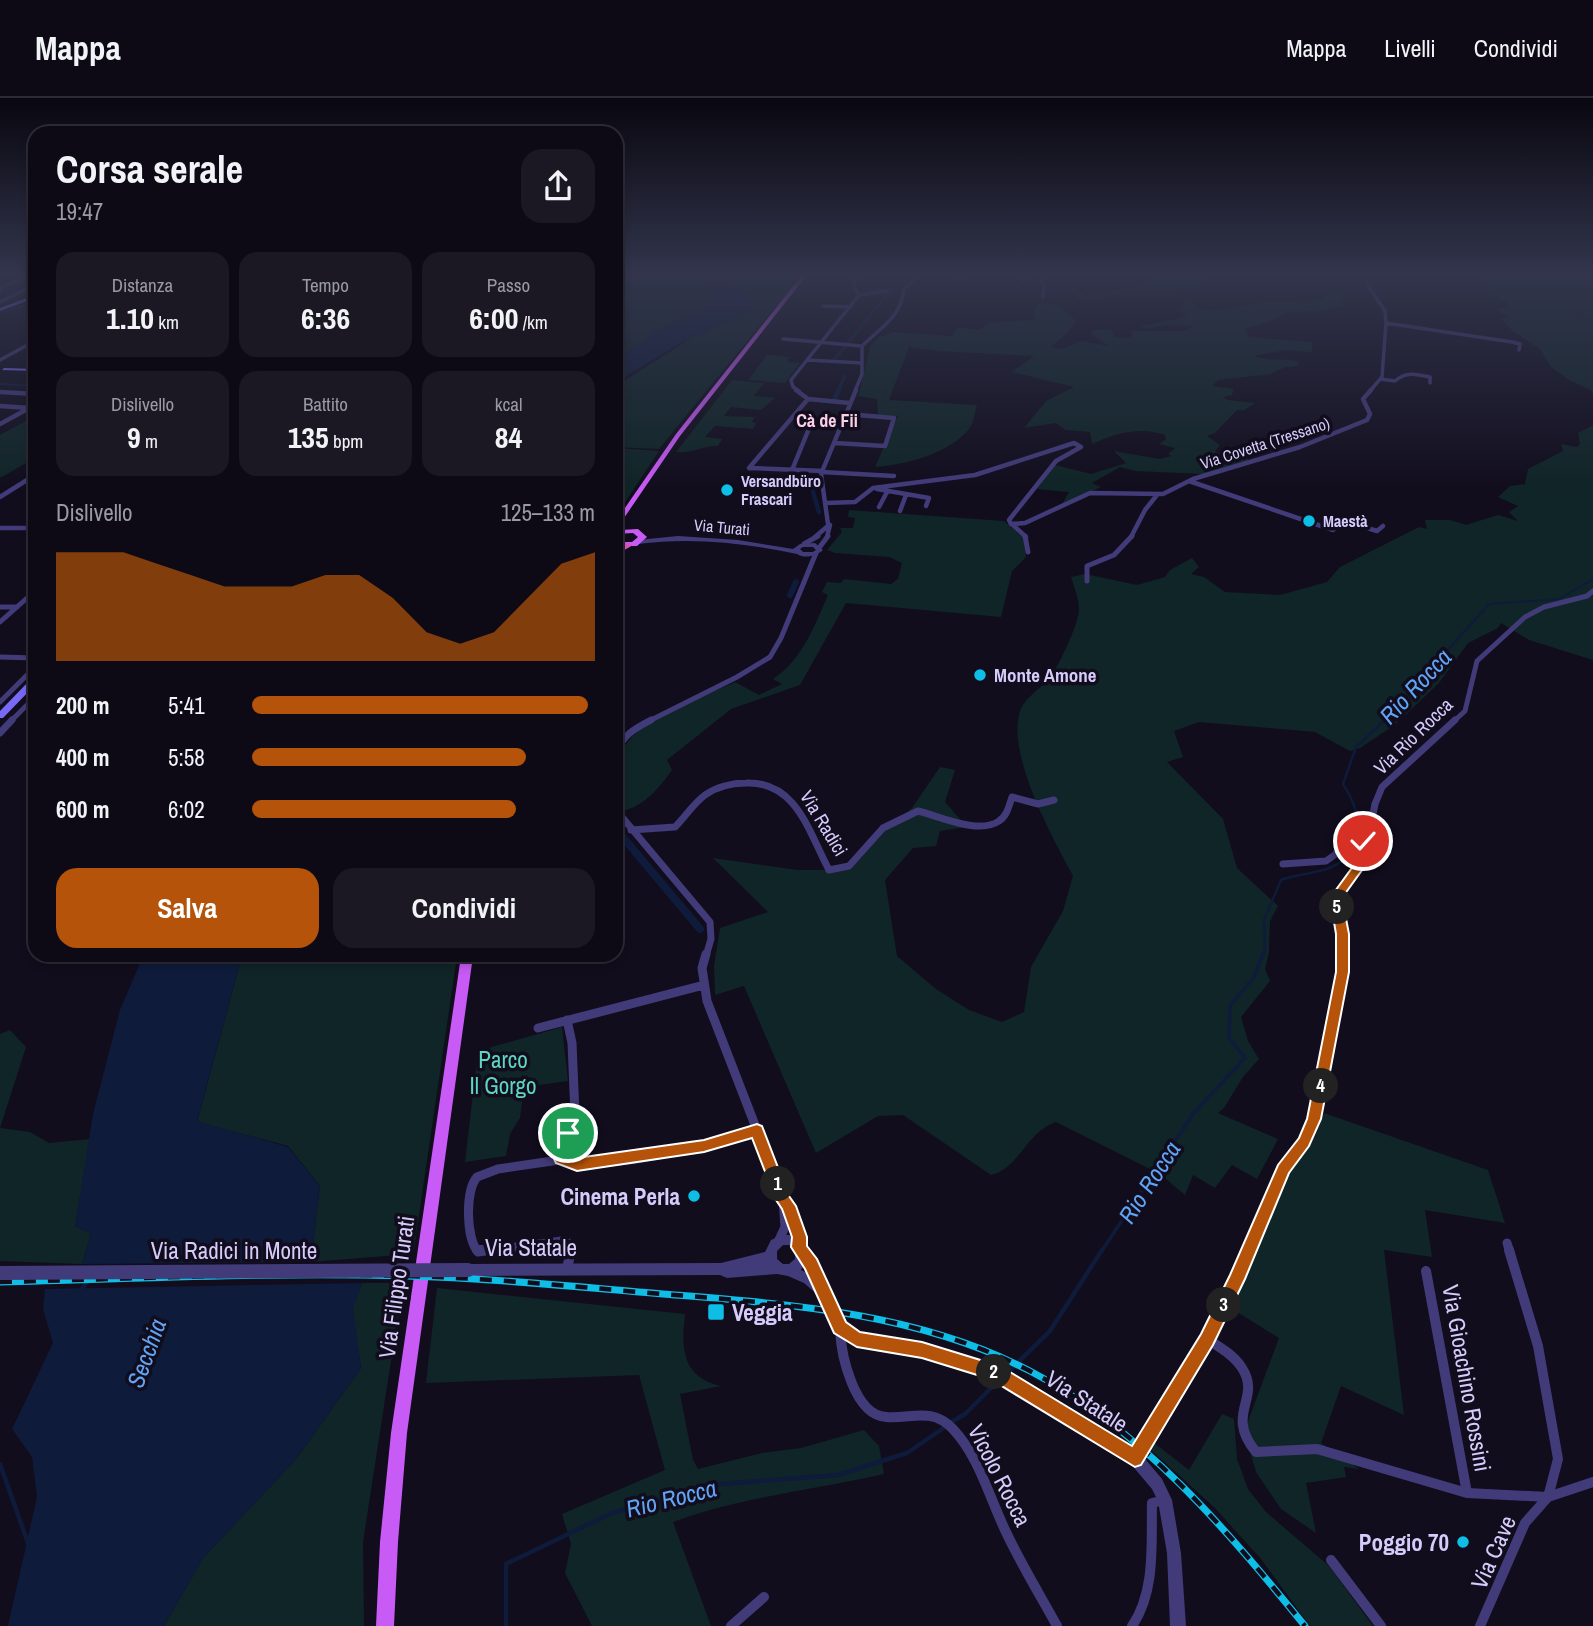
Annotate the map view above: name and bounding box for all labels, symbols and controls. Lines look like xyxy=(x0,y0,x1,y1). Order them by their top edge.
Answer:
text: Mappa xyxy=(35,26,121,70)
text: Mappa xyxy=(1286,32,1346,64)
text: Livelli xyxy=(1384,32,1436,64)
text: Condividi xyxy=(1474,32,1558,64)
text: Corsa serale xyxy=(56,144,243,195)
button: share xyxy=(521,149,595,223)
text: 19:47 xyxy=(56,196,103,227)
text: Distanza xyxy=(112,272,173,298)
text: Tempo xyxy=(302,272,349,298)
text: Passo xyxy=(487,272,530,298)
text: 1.10 xyxy=(106,298,154,338)
text: 6:36 xyxy=(301,298,350,338)
text: 6:00 xyxy=(469,298,518,338)
text: km xyxy=(154,309,179,335)
text: /km xyxy=(518,309,548,335)
text: Dislivello xyxy=(111,391,174,417)
text: Battito xyxy=(303,391,348,417)
text: kcal xyxy=(495,391,522,417)
district label: Cà de Fii xyxy=(796,408,858,433)
street label: Via Covetta (Tressano) xyxy=(1197,412,1333,474)
text: 9 xyxy=(127,417,141,457)
text: 135 xyxy=(288,417,329,457)
text: 84 xyxy=(495,417,522,457)
text: m xyxy=(141,428,158,454)
text: bpm xyxy=(329,428,363,454)
place label: Versandbüro Frascari xyxy=(741,470,821,510)
marker: Versandbüro Frascari xyxy=(719,482,735,498)
text: Dislivello xyxy=(56,497,133,528)
text: 125–133 m xyxy=(501,497,595,528)
place label: Maestà xyxy=(1323,510,1368,532)
marker: Maestà xyxy=(1301,513,1317,529)
street label: Via Turati xyxy=(693,514,751,540)
water label: Rio Rocca xyxy=(1372,641,1458,731)
place label: Monte Amone xyxy=(994,662,1097,688)
marker: Monte Amone xyxy=(972,667,988,683)
text: 200 m xyxy=(56,690,109,721)
text: 5:41 xyxy=(168,690,205,721)
street label: Via Rio Rocca xyxy=(1368,692,1458,780)
text: 400 m xyxy=(56,742,109,773)
text: 5:58 xyxy=(168,742,205,773)
street label: Via Radici xyxy=(794,785,854,861)
text: 600 m xyxy=(56,794,109,825)
text: 6:02 xyxy=(168,794,205,825)
pin xyxy=(1333,811,1393,871)
icon: check xyxy=(1344,822,1382,860)
button: Salva xyxy=(56,868,319,948)
button: Condividi xyxy=(333,868,595,948)
pin: 5 xyxy=(1320,890,1354,924)
text: 5 xyxy=(1332,893,1341,919)
park label: Parco Il Gorgo xyxy=(469,1044,537,1101)
pin: 4 xyxy=(1304,1068,1338,1104)
text: 4 xyxy=(1316,1072,1325,1098)
pin xyxy=(538,1103,598,1163)
icon: arrive xyxy=(549,1114,587,1152)
water label: Rio Rocca xyxy=(1111,1135,1187,1229)
pin: 1 xyxy=(760,1166,796,1202)
text: 1 xyxy=(773,1170,782,1196)
place label: Cinema Perla xyxy=(560,1181,681,1212)
marker: Cinema Perla xyxy=(686,1188,702,1204)
street label: Via Filippo Turati xyxy=(371,1214,421,1360)
street label: Via Statale xyxy=(485,1232,577,1263)
street label: Via Radici in Monte xyxy=(151,1235,317,1266)
street label: Via Gioachino Rossini xyxy=(1435,1282,1499,1474)
pin: 3 xyxy=(1206,1288,1242,1322)
text: 3 xyxy=(1219,1291,1228,1317)
place label: Veggia xyxy=(732,1297,793,1328)
marker: Veggia xyxy=(706,1302,726,1322)
water label: Secchia xyxy=(119,1314,173,1392)
pin: 2 xyxy=(976,1354,1012,1390)
text: 2 xyxy=(989,1358,998,1384)
street label: Via Statale xyxy=(1040,1363,1134,1439)
street label: Vicolo Rocca xyxy=(961,1419,1039,1532)
water label: Rio Rocca xyxy=(623,1471,719,1525)
street label: Via Cave xyxy=(1463,1510,1523,1594)
place label: Poggio 70 xyxy=(1359,1527,1449,1558)
marker: Poggio 70 xyxy=(1455,1534,1471,1550)

